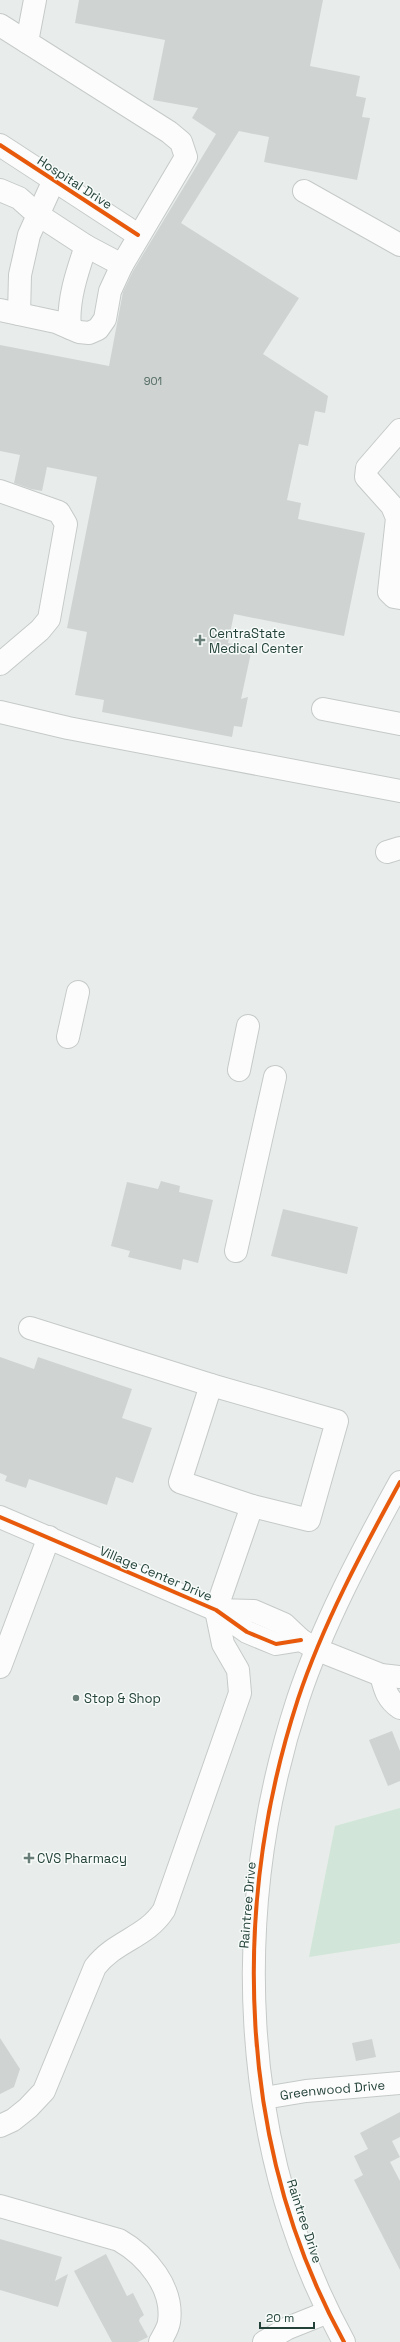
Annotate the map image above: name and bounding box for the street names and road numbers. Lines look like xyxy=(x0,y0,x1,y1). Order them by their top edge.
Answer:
street label: Hospital Drive xyxy=(34,152,115,213)
street label: Village Center Drive xyxy=(97,1542,215,1605)
street label: Raintree Drive xyxy=(235,1861,260,1949)
street label: Greenwood Drive xyxy=(279,2076,386,2104)
street label: Raintree Drive xyxy=(283,2177,326,2265)

